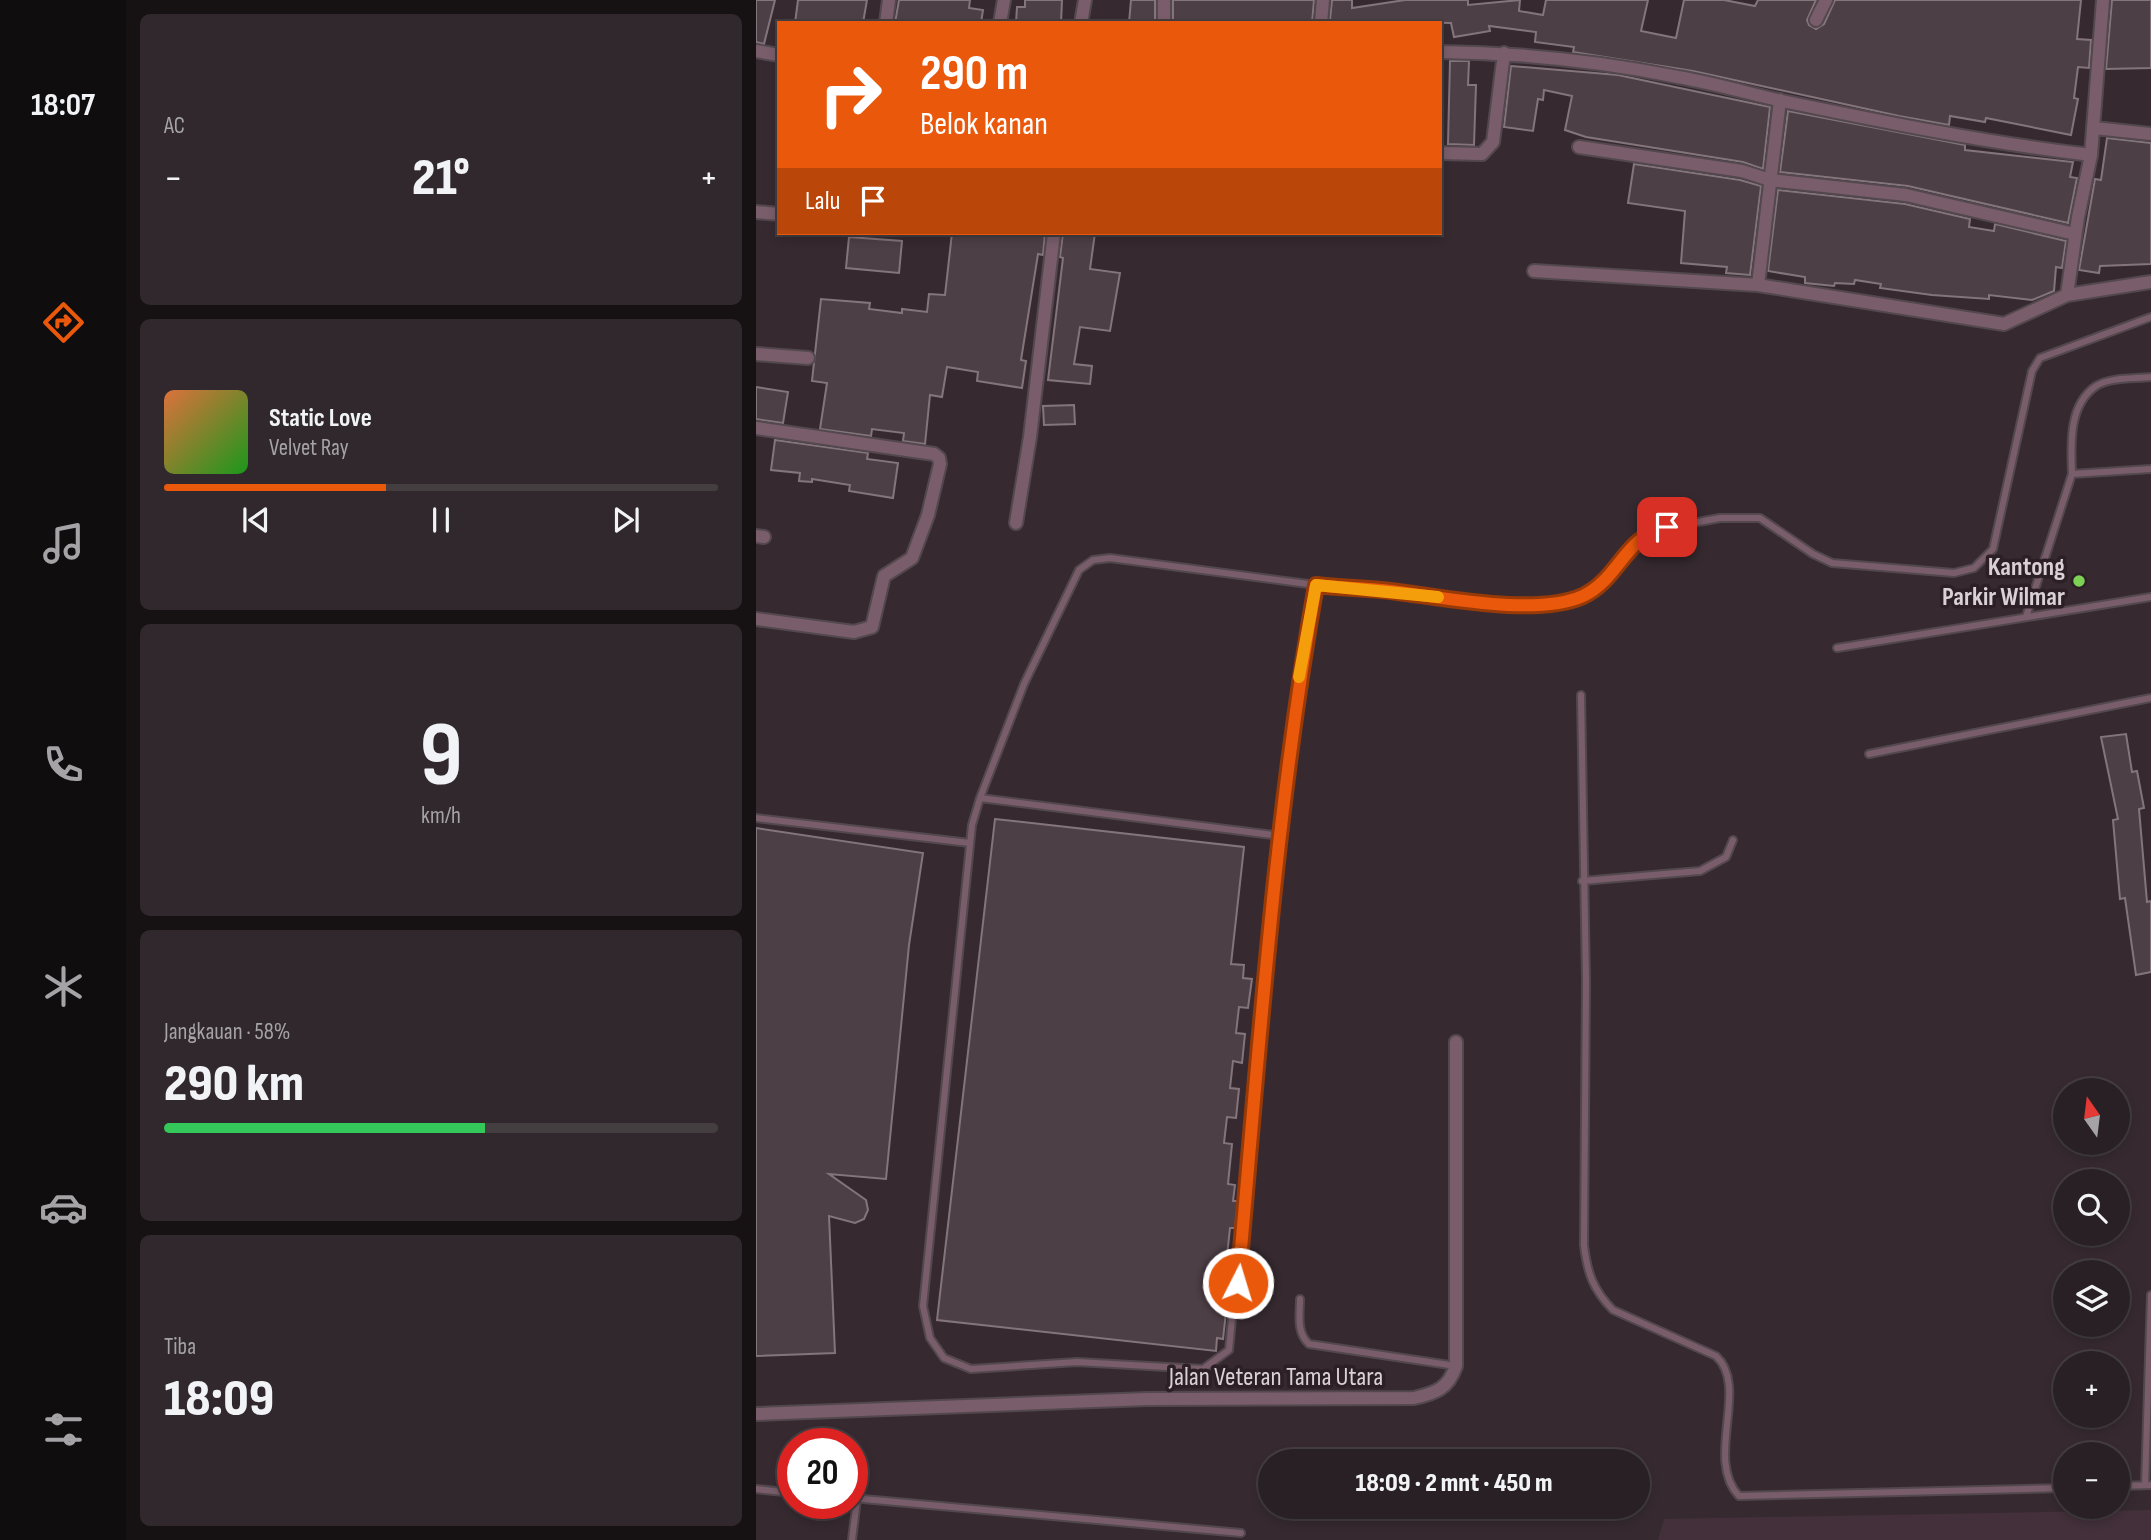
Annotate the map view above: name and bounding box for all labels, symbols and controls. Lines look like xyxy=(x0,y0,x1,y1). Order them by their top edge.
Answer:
text: 290 m xyxy=(920,45,1028,104)
icon: right xyxy=(805,49,896,140)
text: 18:07 xyxy=(31,86,95,125)
text: Belok kanan xyxy=(920,105,1048,144)
text: AC xyxy=(164,112,185,140)
text: 21° xyxy=(412,147,470,210)
text: − xyxy=(164,156,183,201)
text: + xyxy=(699,156,718,201)
icon: arrive xyxy=(854,182,892,220)
text: Lalu xyxy=(805,186,840,217)
icon: directions xyxy=(39,298,88,347)
text: Static Love xyxy=(269,403,372,434)
text: Velvet Ray xyxy=(269,434,349,462)
pin xyxy=(1637,497,1697,557)
icon: previous xyxy=(237,501,275,539)
icon: pause xyxy=(422,501,460,539)
icon: next xyxy=(607,501,645,539)
icon: arrive xyxy=(1648,508,1686,546)
icon: music xyxy=(39,519,88,568)
place label: Kantong Parkir Wilmar xyxy=(1942,552,2065,613)
marker: Kantong Parkir Wilmar xyxy=(2071,573,2087,589)
text: 9 xyxy=(419,702,463,811)
icon: phone xyxy=(39,740,88,789)
text: km/h xyxy=(421,802,461,830)
icon: climate xyxy=(39,962,88,1011)
text: Jangkauan · 58% xyxy=(164,1018,290,1046)
text: 290 km xyxy=(164,1053,304,1116)
north arrow xyxy=(2053,1078,2130,1155)
map controls xyxy=(2053,1078,2130,1519)
button: search xyxy=(2053,1169,2130,1246)
icon: car xyxy=(39,1183,88,1232)
position arrow xyxy=(1201,1246,1275,1320)
button: layers xyxy=(2053,1260,2130,1337)
text: Tiba xyxy=(164,1333,196,1361)
button: + xyxy=(2053,1351,2130,1428)
street label: Jalan Veteran Tama Utara xyxy=(1168,1362,1383,1393)
text: 18:09 xyxy=(164,1368,274,1431)
icon: filters xyxy=(39,1405,88,1454)
speed limit sign: 20 xyxy=(777,1428,868,1519)
button: − xyxy=(2053,1442,2130,1519)
text: 18:09 · 2 mnt · 450 m xyxy=(1355,1468,1553,1499)

